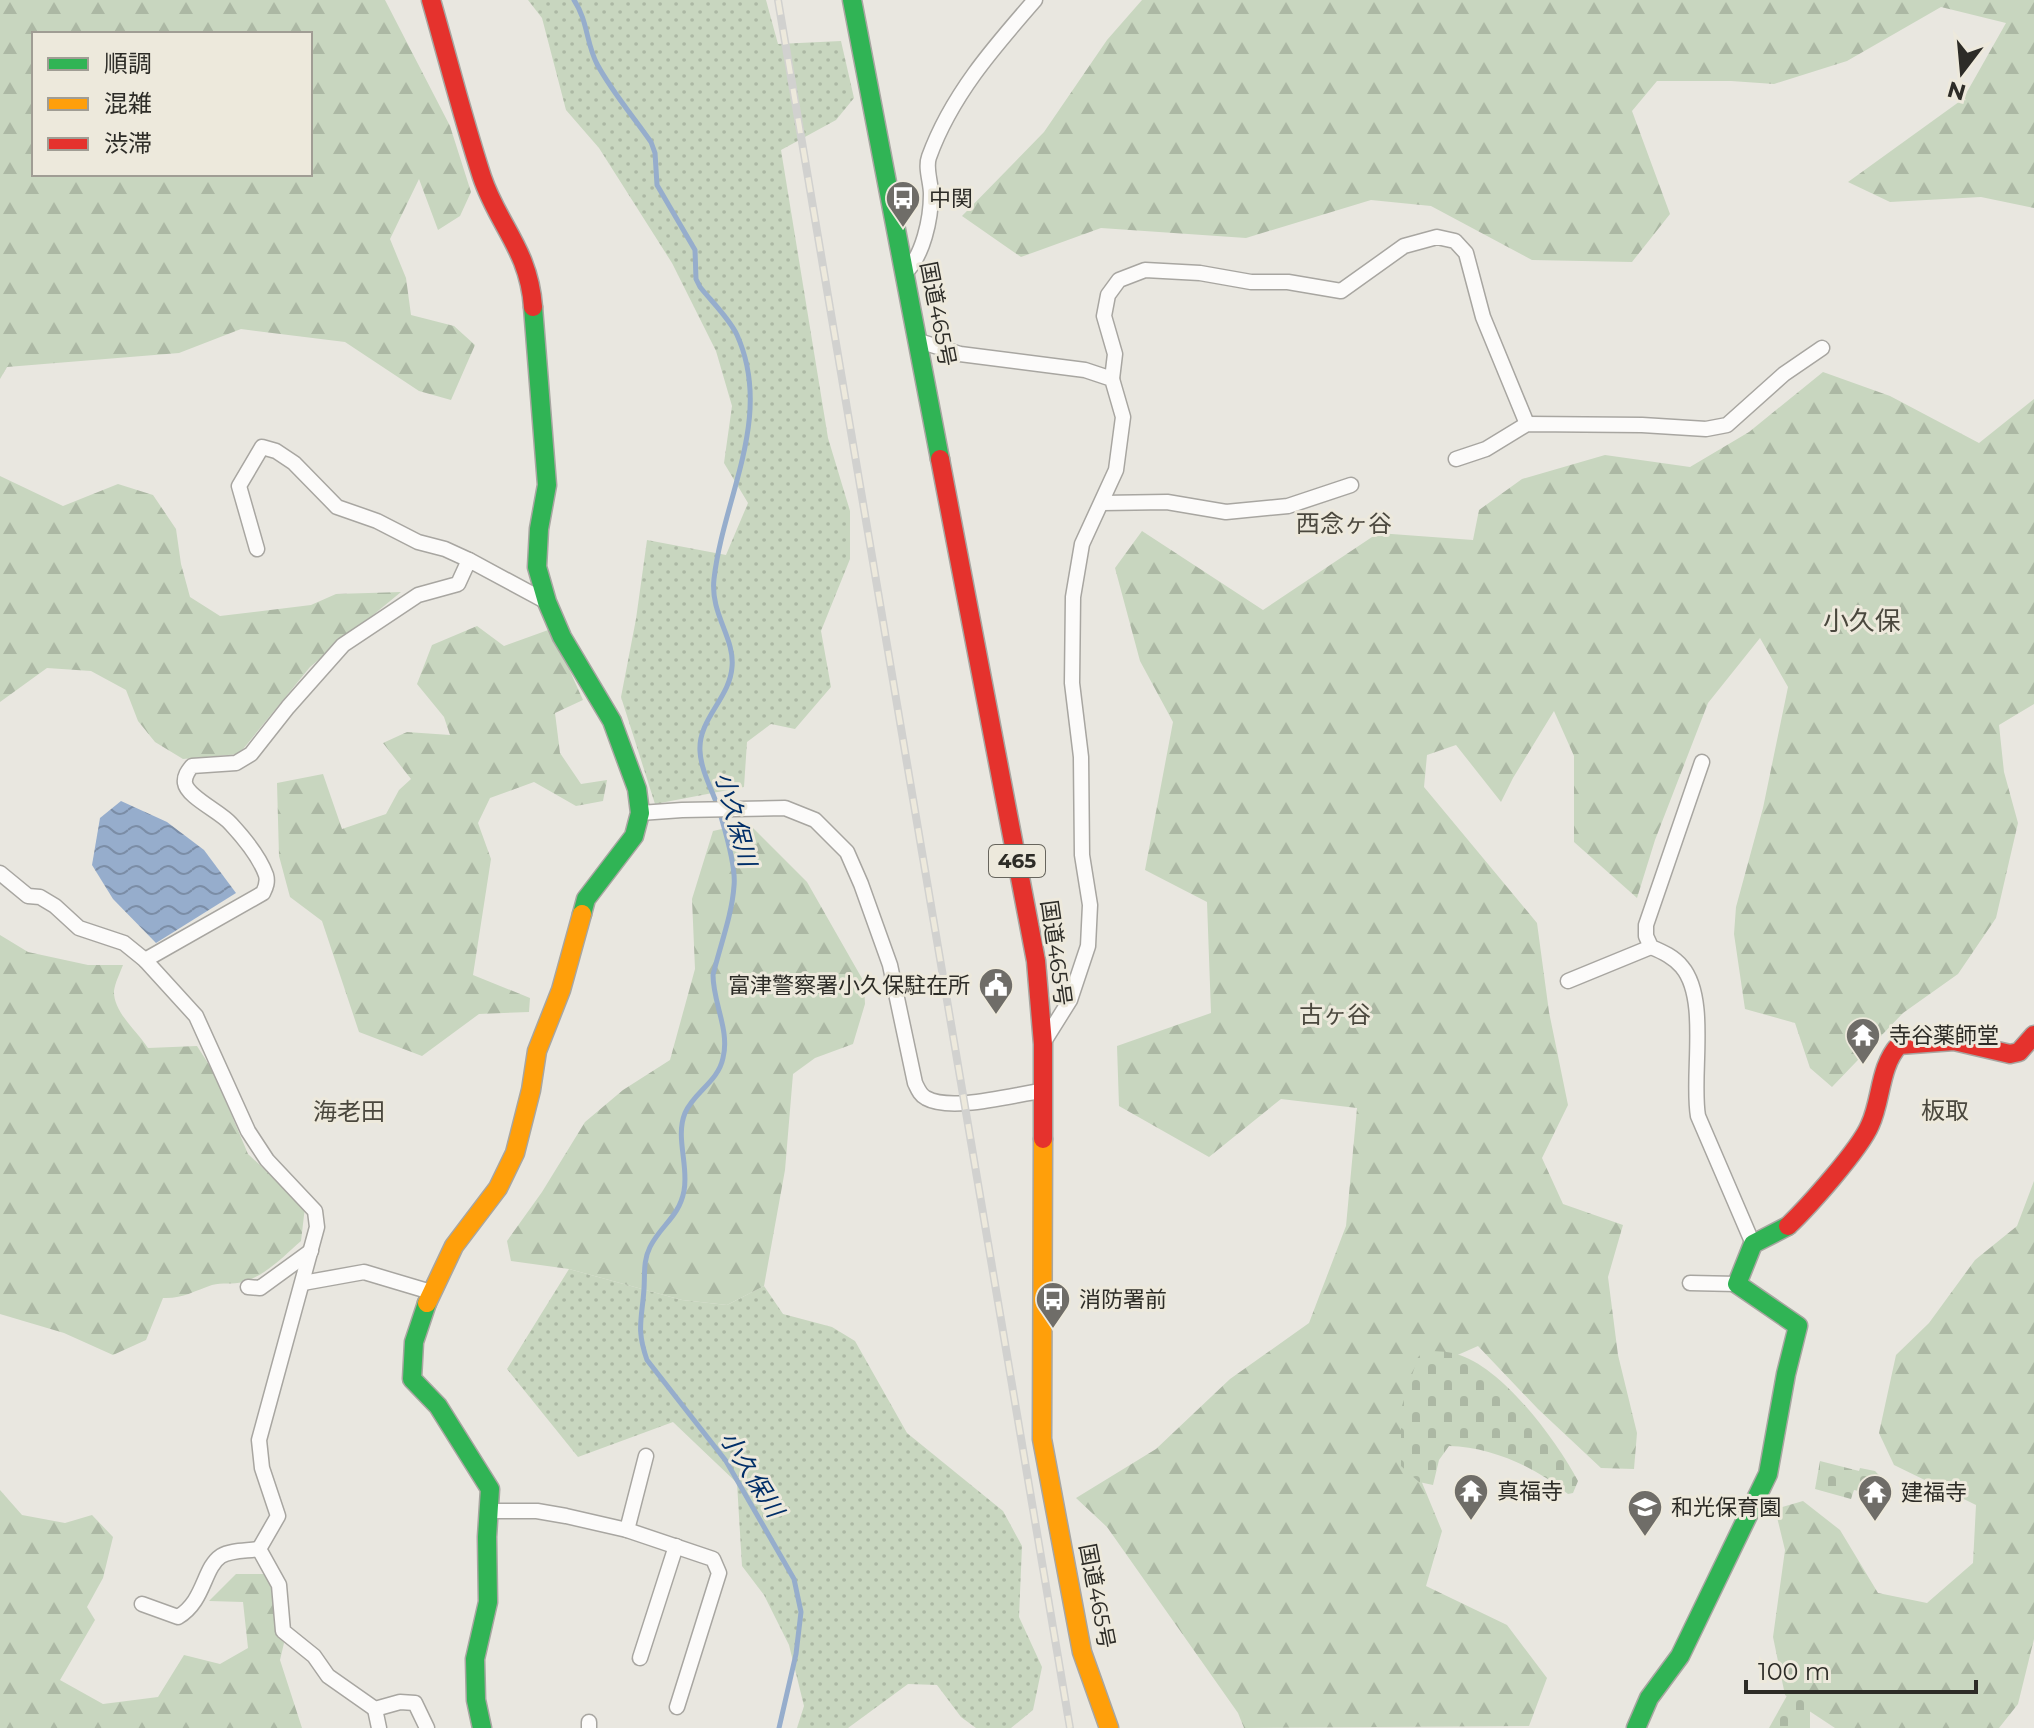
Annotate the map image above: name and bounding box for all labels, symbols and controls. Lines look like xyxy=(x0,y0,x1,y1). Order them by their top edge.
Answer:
legend xyxy=(32,32,312,176)
north arrow xyxy=(1922,32,2002,112)
text: 順調 xyxy=(104,49,152,78)
text: N xyxy=(1944,75,1969,106)
text: 混雑 xyxy=(104,89,152,118)
text: 渋滞 xyxy=(104,129,152,158)
bus stop icon: 中関 xyxy=(884,179,922,229)
place label: 中関 xyxy=(929,185,973,212)
street label: 国道465号 xyxy=(915,259,961,369)
district label: 西念ヶ谷 xyxy=(1296,509,1392,538)
district label: 小久保 xyxy=(1823,605,1901,637)
water label: 小久保川 xyxy=(710,769,763,872)
road number: 465 xyxy=(989,845,1045,877)
street label: 国道465号 xyxy=(1035,898,1077,1008)
public building icon: 富津警察署小久保駐在所 xyxy=(977,966,1015,1016)
place label: 富津警察署小久保駐在所 xyxy=(728,972,970,999)
district label: 古ヶ谷 xyxy=(1299,1000,1371,1029)
temple icon: 寺谷薬師堂 xyxy=(1844,1016,1882,1066)
place label: 寺谷薬師堂 xyxy=(1889,1022,1999,1049)
district label: 板取 xyxy=(1921,1096,1969,1125)
district label: 海老田 xyxy=(313,1097,385,1126)
bus stop icon: 消防署前 xyxy=(1034,1280,1072,1330)
place label: 消防署前 xyxy=(1079,1286,1167,1313)
water label: 小久保川 xyxy=(714,1426,791,1525)
temple icon: 真福寺 xyxy=(1452,1472,1490,1522)
temple icon: 建福寺 xyxy=(1856,1473,1894,1523)
place label: 真福寺 xyxy=(1497,1478,1563,1505)
place label: 建福寺 xyxy=(1901,1479,1967,1506)
school or university icon: 和光保育園 xyxy=(1626,1488,1664,1538)
place label: 和光保育園 xyxy=(1671,1494,1781,1521)
street label: 国道465号 xyxy=(1074,1541,1120,1651)
scale bar xyxy=(1746,1644,1976,1694)
text: 100 m xyxy=(1758,1657,1830,1686)

